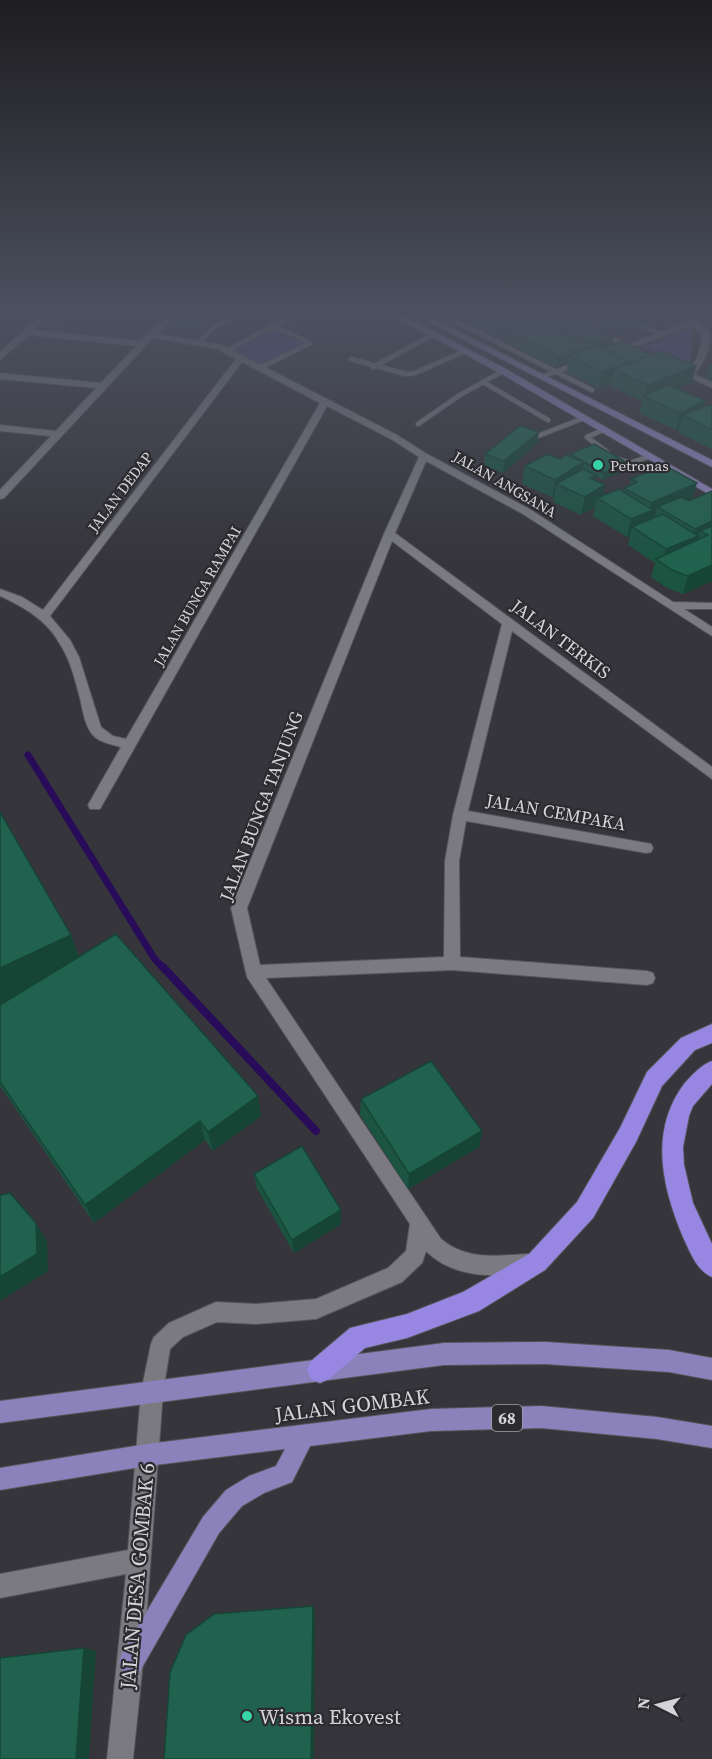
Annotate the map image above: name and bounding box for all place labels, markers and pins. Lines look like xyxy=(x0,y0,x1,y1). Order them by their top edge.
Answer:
place label: Petronas xyxy=(610,455,669,476)
marker: Petronas xyxy=(591,458,605,472)
place label: Wisma Ekovest xyxy=(259,1702,401,1731)
marker: Wisma Ekovest xyxy=(240,1709,254,1723)

